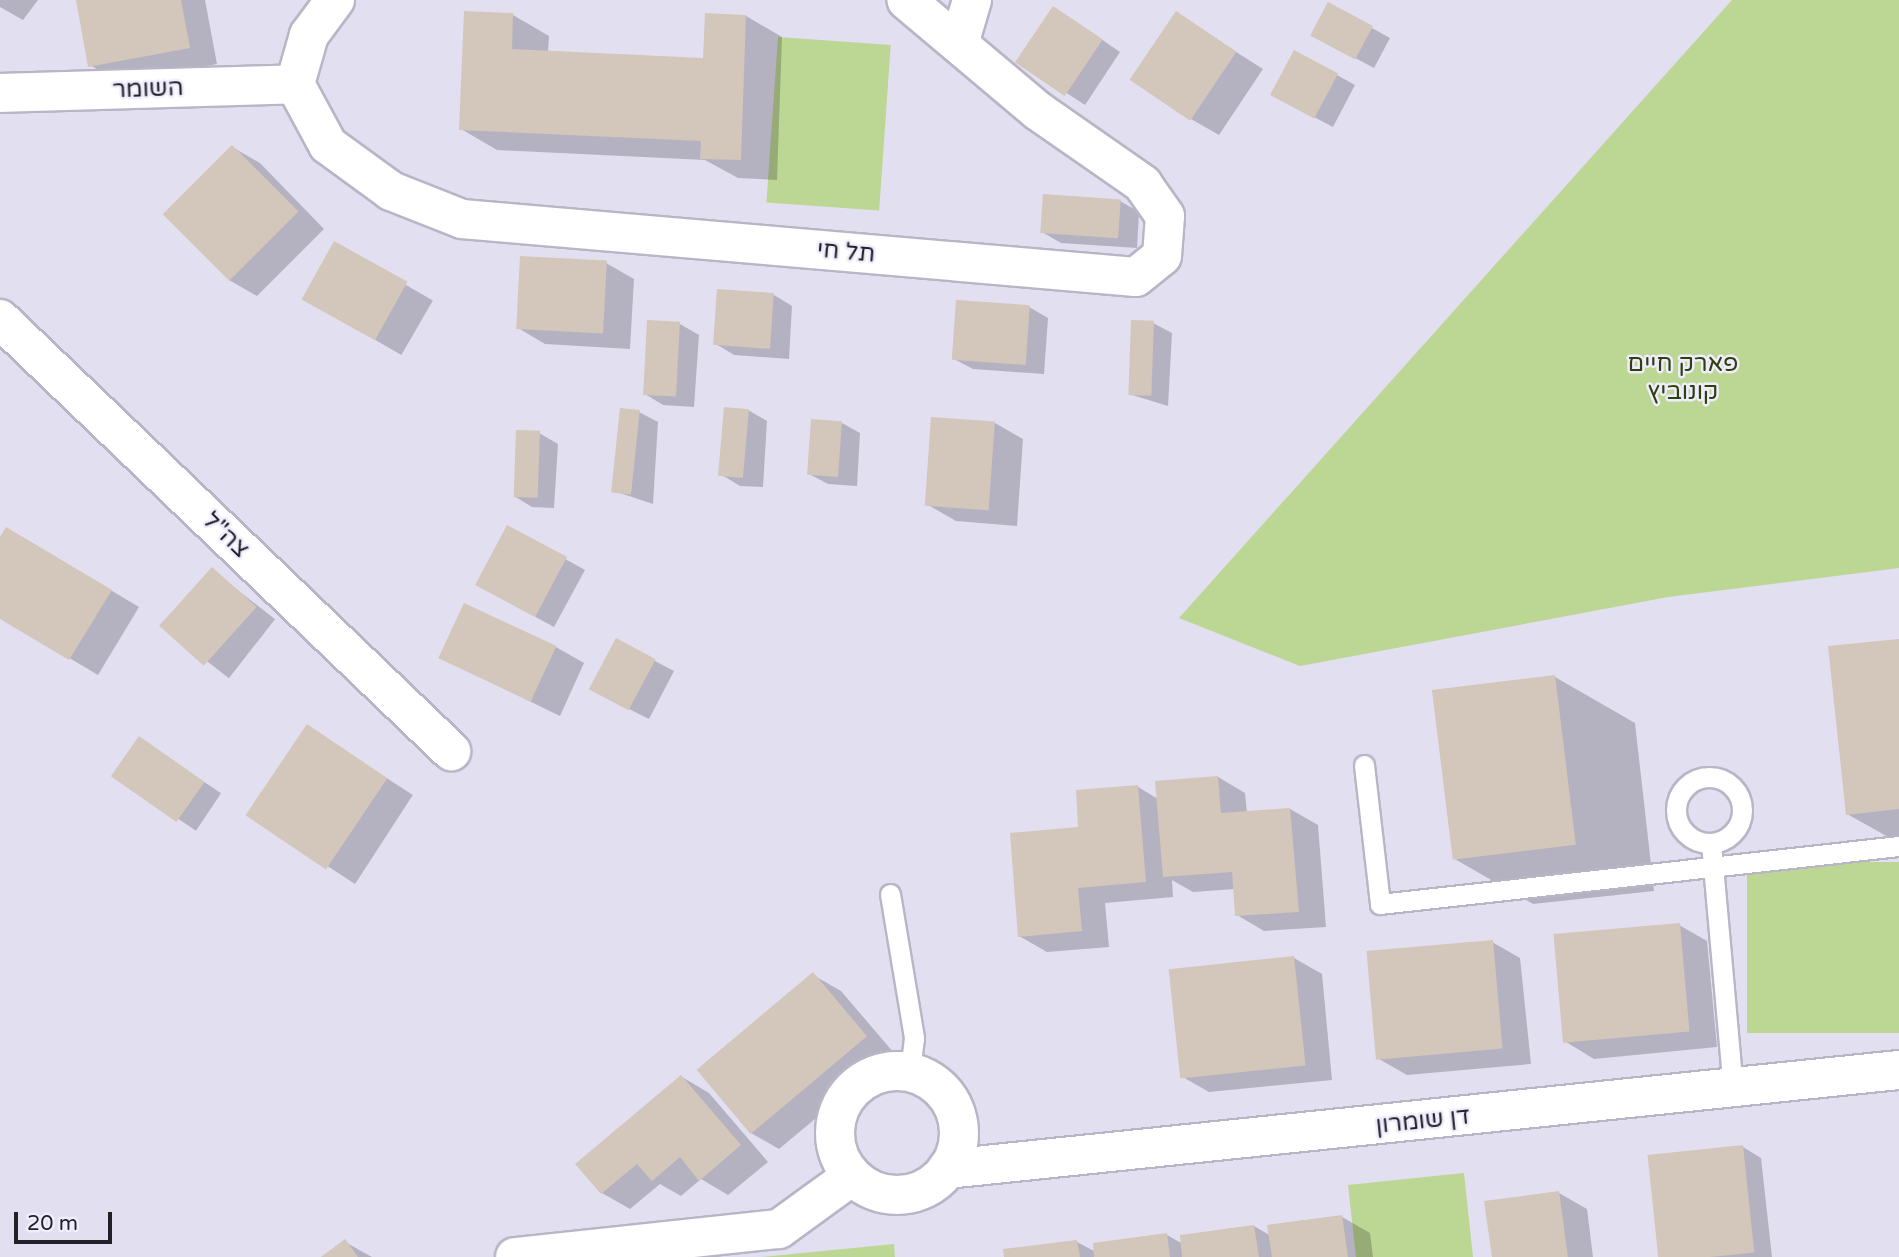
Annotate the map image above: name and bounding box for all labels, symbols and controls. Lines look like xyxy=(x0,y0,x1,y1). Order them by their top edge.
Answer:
street label: השומר xyxy=(112,73,184,105)
street label: תל חי xyxy=(816,235,876,269)
park label: פארק חיים קונוביץ xyxy=(1628,350,1738,406)
street label: צה"ל xyxy=(197,506,255,564)
street label: דן שומרון xyxy=(1374,1102,1472,1140)
scale bar xyxy=(18,1198,116,1242)
text: 20 m xyxy=(27,1211,78,1236)

